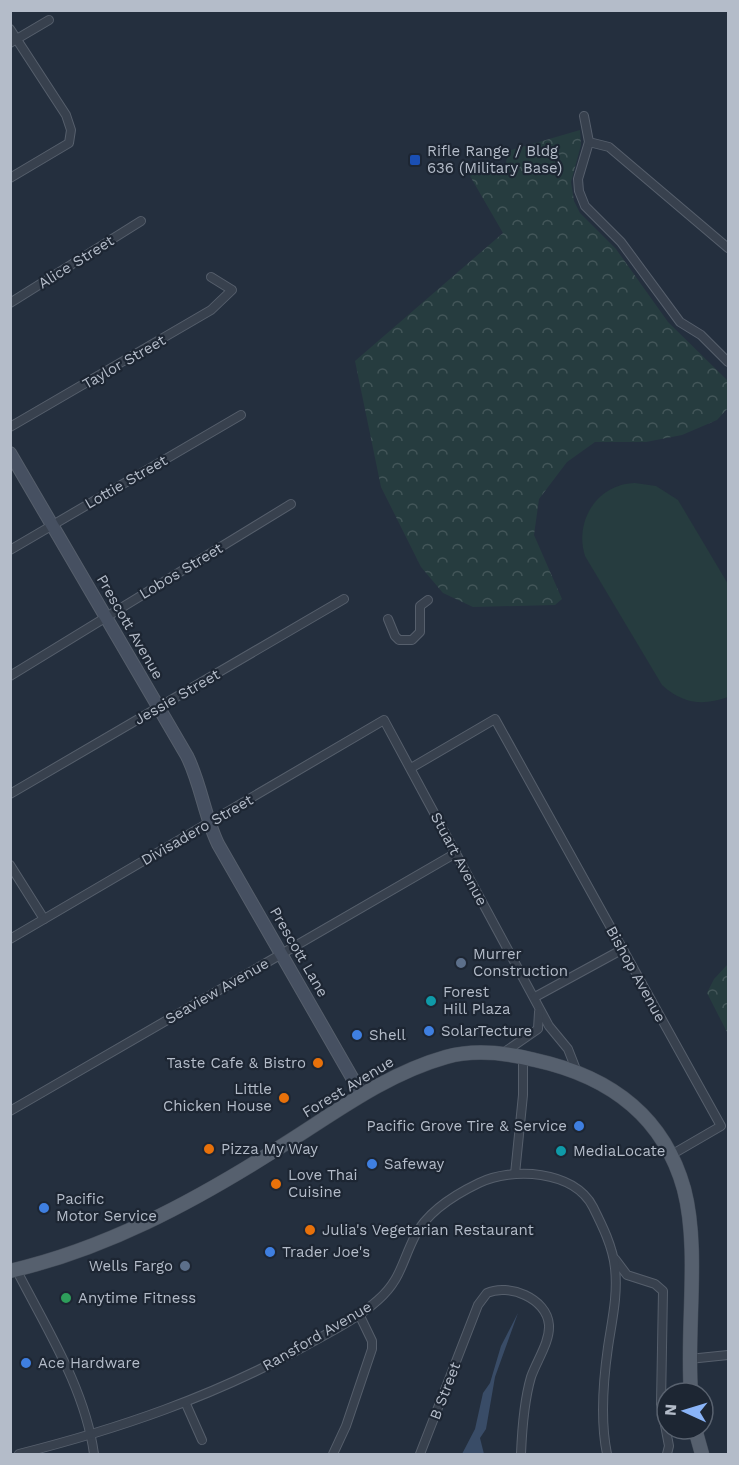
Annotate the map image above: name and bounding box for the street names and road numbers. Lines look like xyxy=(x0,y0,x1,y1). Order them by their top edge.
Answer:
street label: Alice Street xyxy=(35,231,118,292)
street label: Taylor Street xyxy=(79,331,169,393)
street label: Lottie Street xyxy=(82,451,171,513)
street label: Lobos Street xyxy=(136,539,227,603)
street label: Prescott Avenue xyxy=(93,571,167,683)
street label: Jessie Street xyxy=(131,665,224,729)
street label: Divisadero Street xyxy=(138,790,257,869)
street label: Stuart Avenue xyxy=(427,809,491,909)
street label: Prescott Lane xyxy=(266,904,332,1000)
street label: Bishop Avenue xyxy=(602,923,670,1025)
street label: Seaview Avenue xyxy=(162,954,272,1028)
street label: Forest Avenue xyxy=(299,1053,397,1121)
street label: Ransford Avenue xyxy=(259,1297,375,1375)
street label: B Street xyxy=(426,1359,464,1422)

